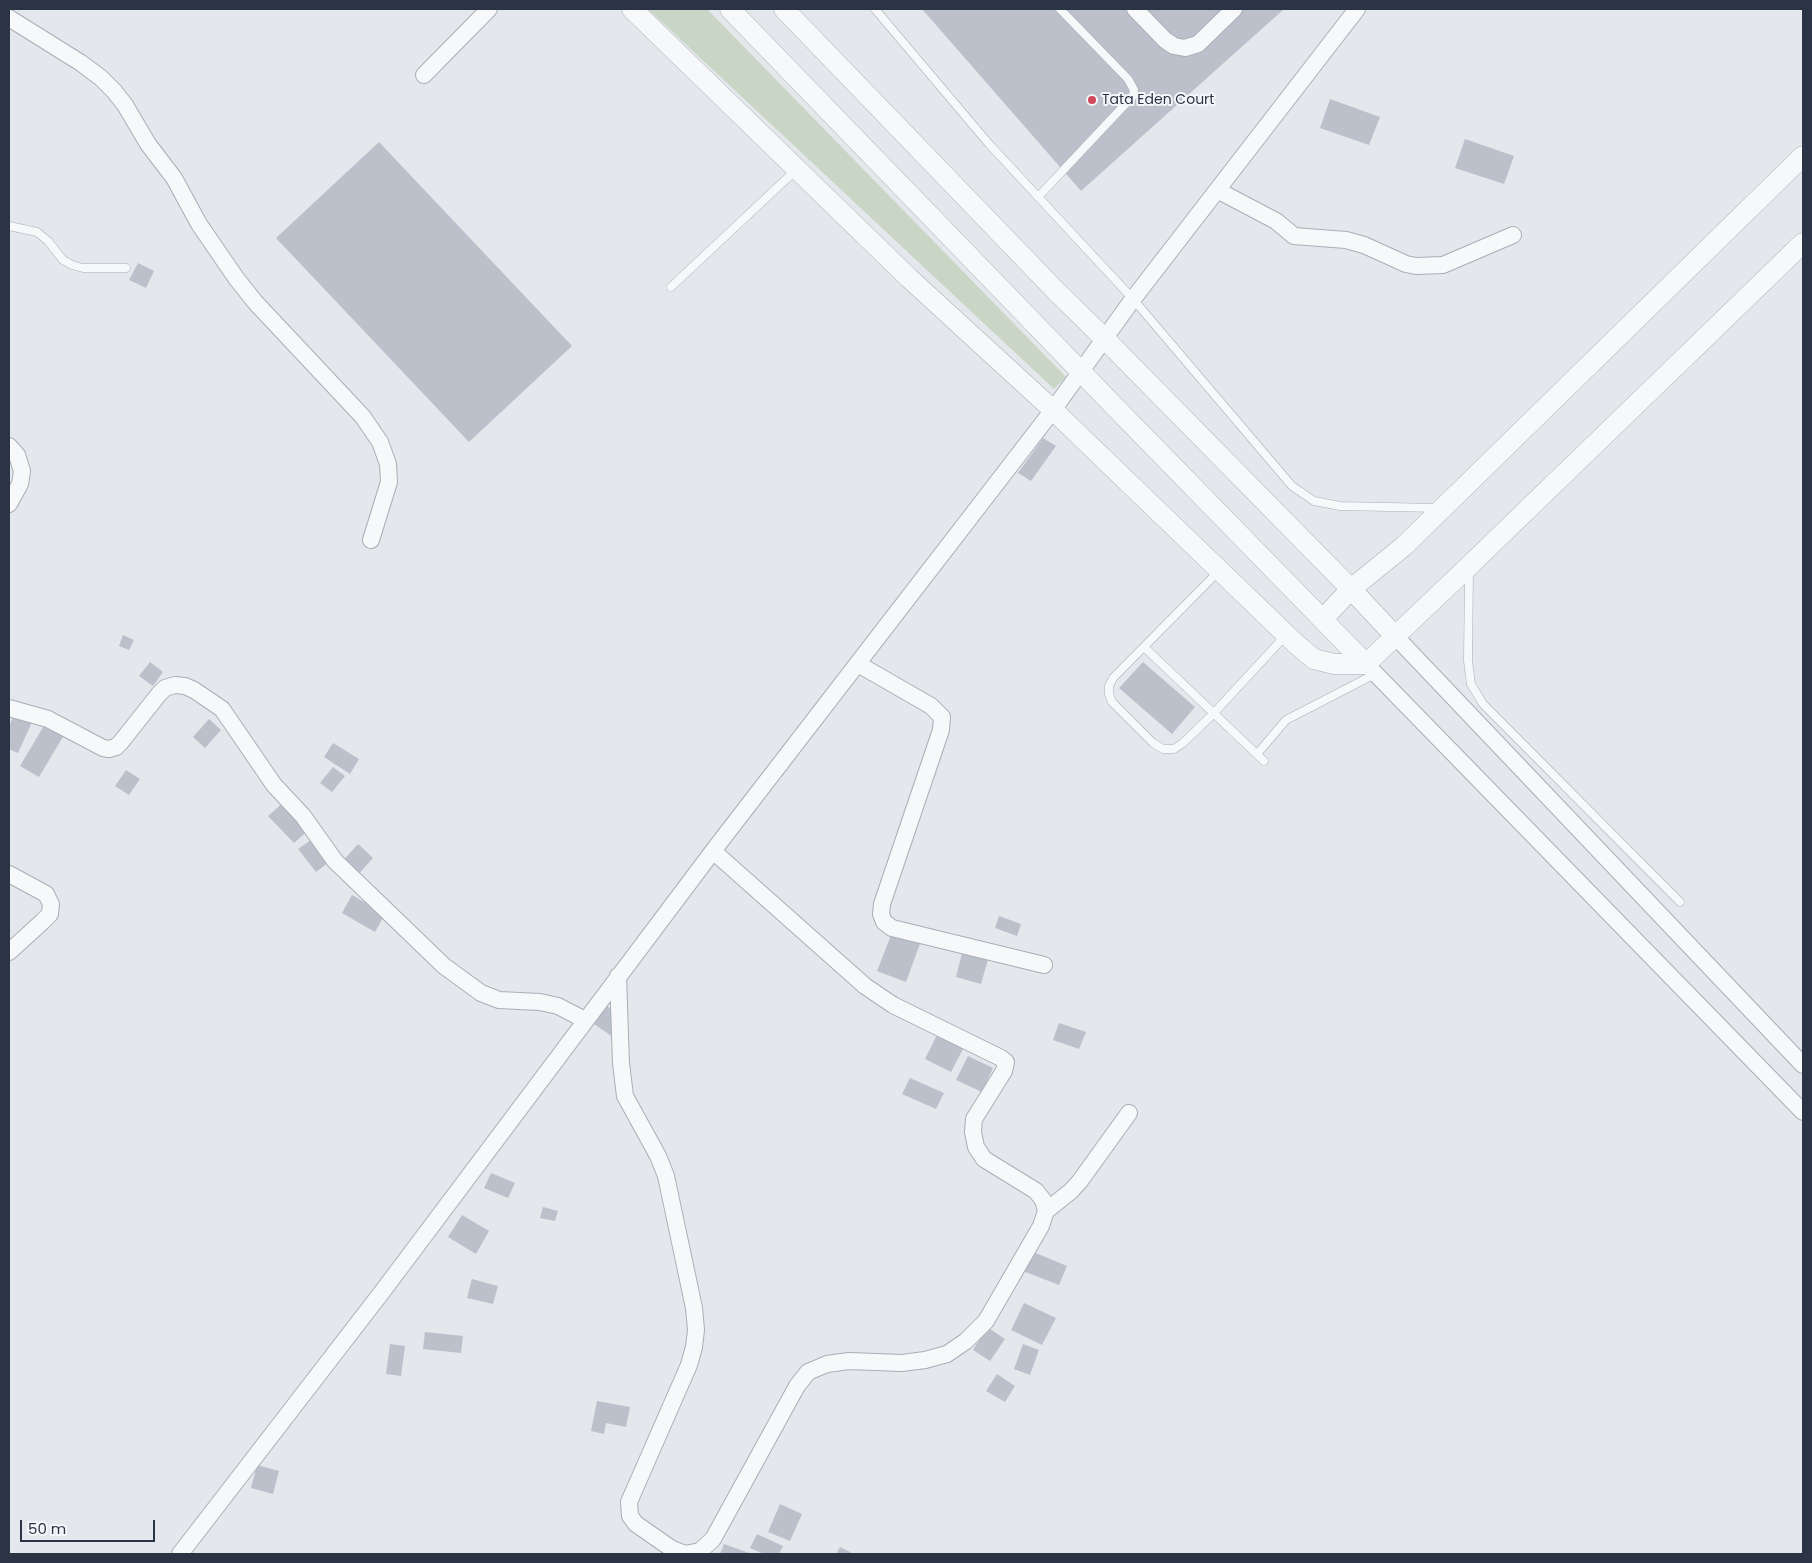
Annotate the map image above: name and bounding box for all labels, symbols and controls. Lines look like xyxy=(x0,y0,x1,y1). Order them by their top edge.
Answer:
place label: Tata Eden Court xyxy=(1102,92,1214,108)
marker: Tata Eden Court xyxy=(1086,94,1098,106)
scale bar xyxy=(22,1510,158,1542)
text: 50 m xyxy=(28,1518,66,1539)

